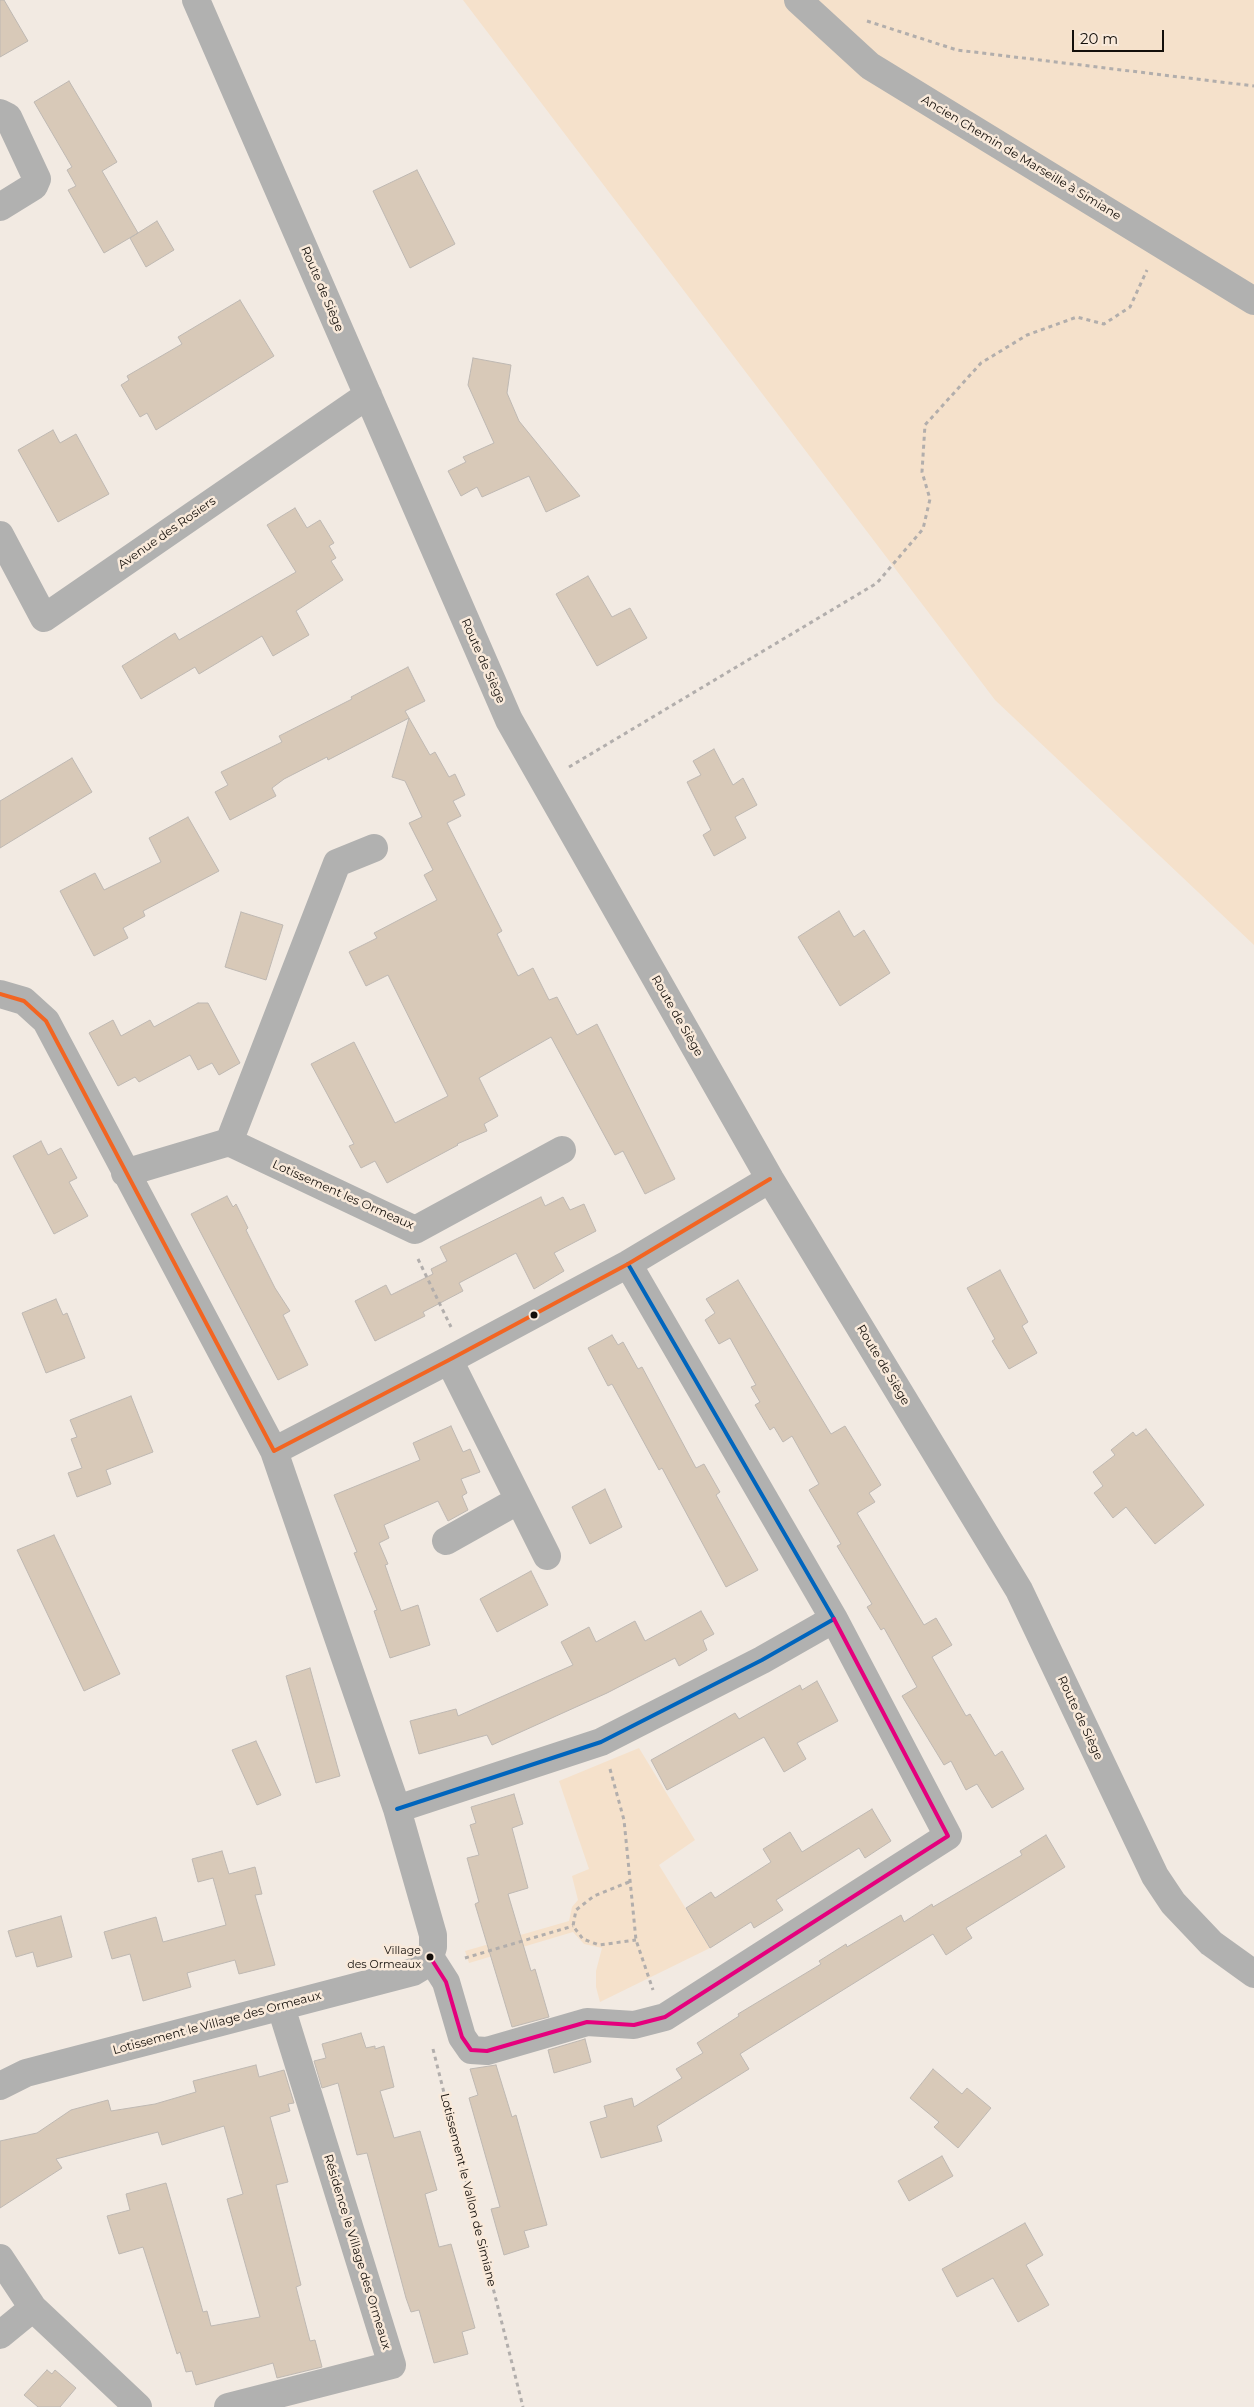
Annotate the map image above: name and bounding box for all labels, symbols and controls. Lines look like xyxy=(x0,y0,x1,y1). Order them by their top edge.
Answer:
scale bar xyxy=(1074,20,1166,52)
text: 20 m xyxy=(1080,29,1118,48)
street label: Ancien Chemin de Marseille à Simiane xyxy=(919,92,1123,224)
street label: Route de Siège xyxy=(298,244,346,334)
street label: Avenue des Rosiers xyxy=(115,494,219,572)
street label: Route de Siège xyxy=(458,616,508,706)
street label: Route de Siège xyxy=(648,973,706,1059)
street label: Lotissement les Ormeaux xyxy=(270,1157,416,1233)
unlabelled marker xyxy=(529,1310,539,1320)
street label: Route de Siège xyxy=(853,1322,913,1408)
street label: Route de Siège xyxy=(1054,1674,1106,1762)
place label: Village des Ormeaux xyxy=(347,1944,421,1970)
marker: Village des Ormeaux xyxy=(425,1952,435,1962)
street label: Lotissement le Village des Ormeaux xyxy=(111,1988,323,2058)
street label: Lotissement le Vallon de Simiane xyxy=(437,2092,499,2288)
street label: Résidence le Village des Ormeaux xyxy=(320,2153,394,2351)

